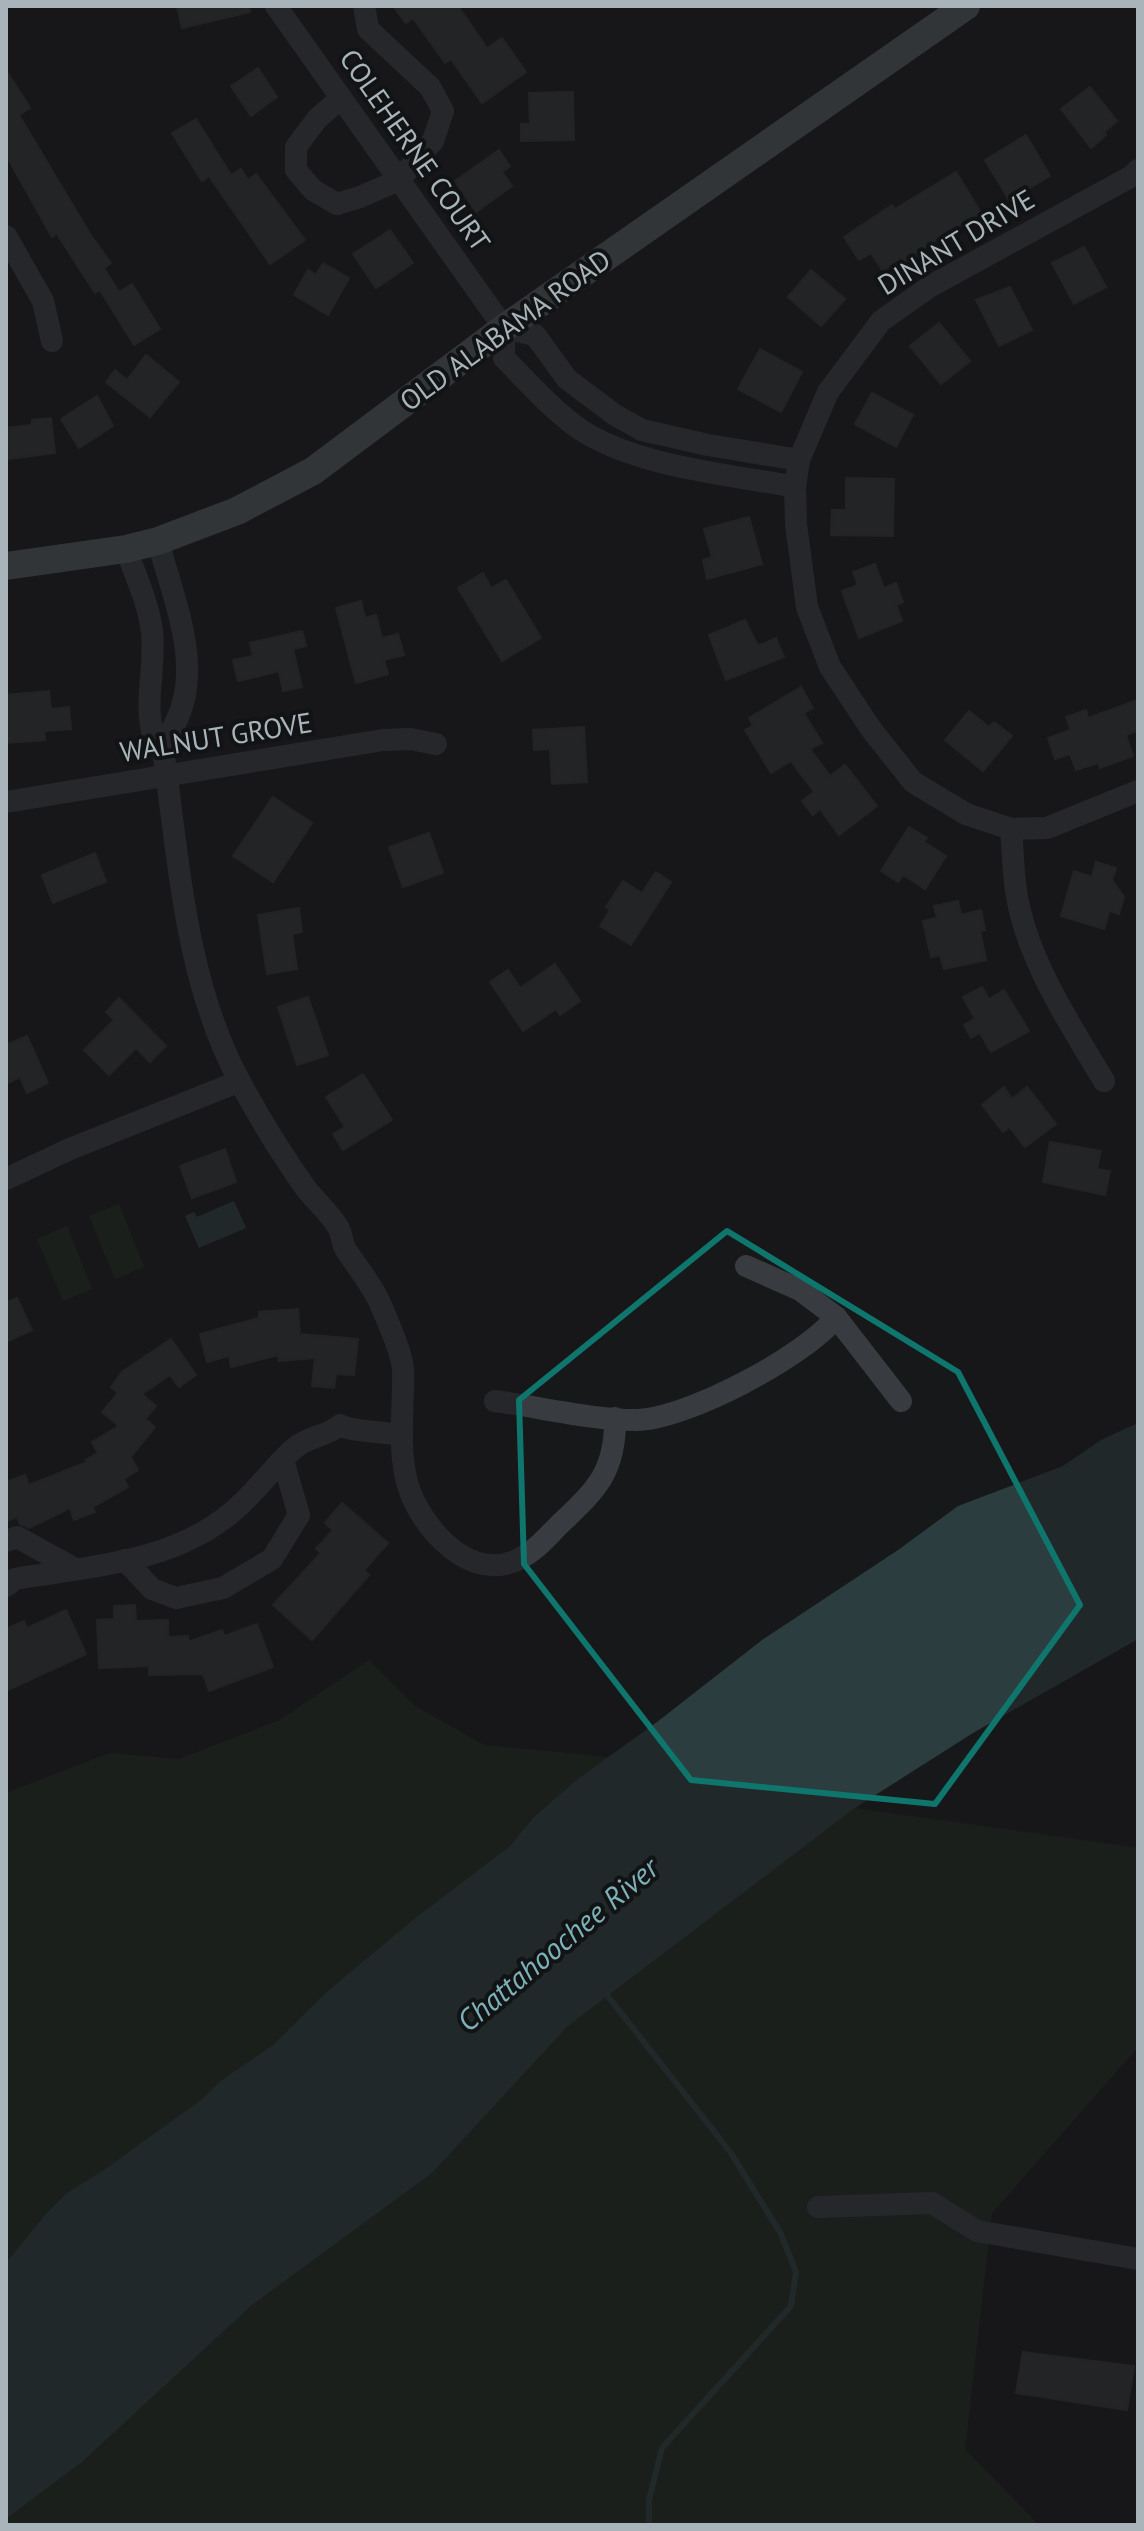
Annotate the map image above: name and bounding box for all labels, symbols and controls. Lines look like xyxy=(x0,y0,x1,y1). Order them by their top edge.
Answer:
street label: COLEHERNE COURT xyxy=(332,41,499,259)
street label: DINANT DRIVE xyxy=(871,180,1041,303)
street label: OLD ALABAMA ROAD xyxy=(392,241,618,419)
street label: WALNUT GROVE xyxy=(117,703,315,770)
water label: Chattahoochee River xyxy=(448,1847,667,2039)

